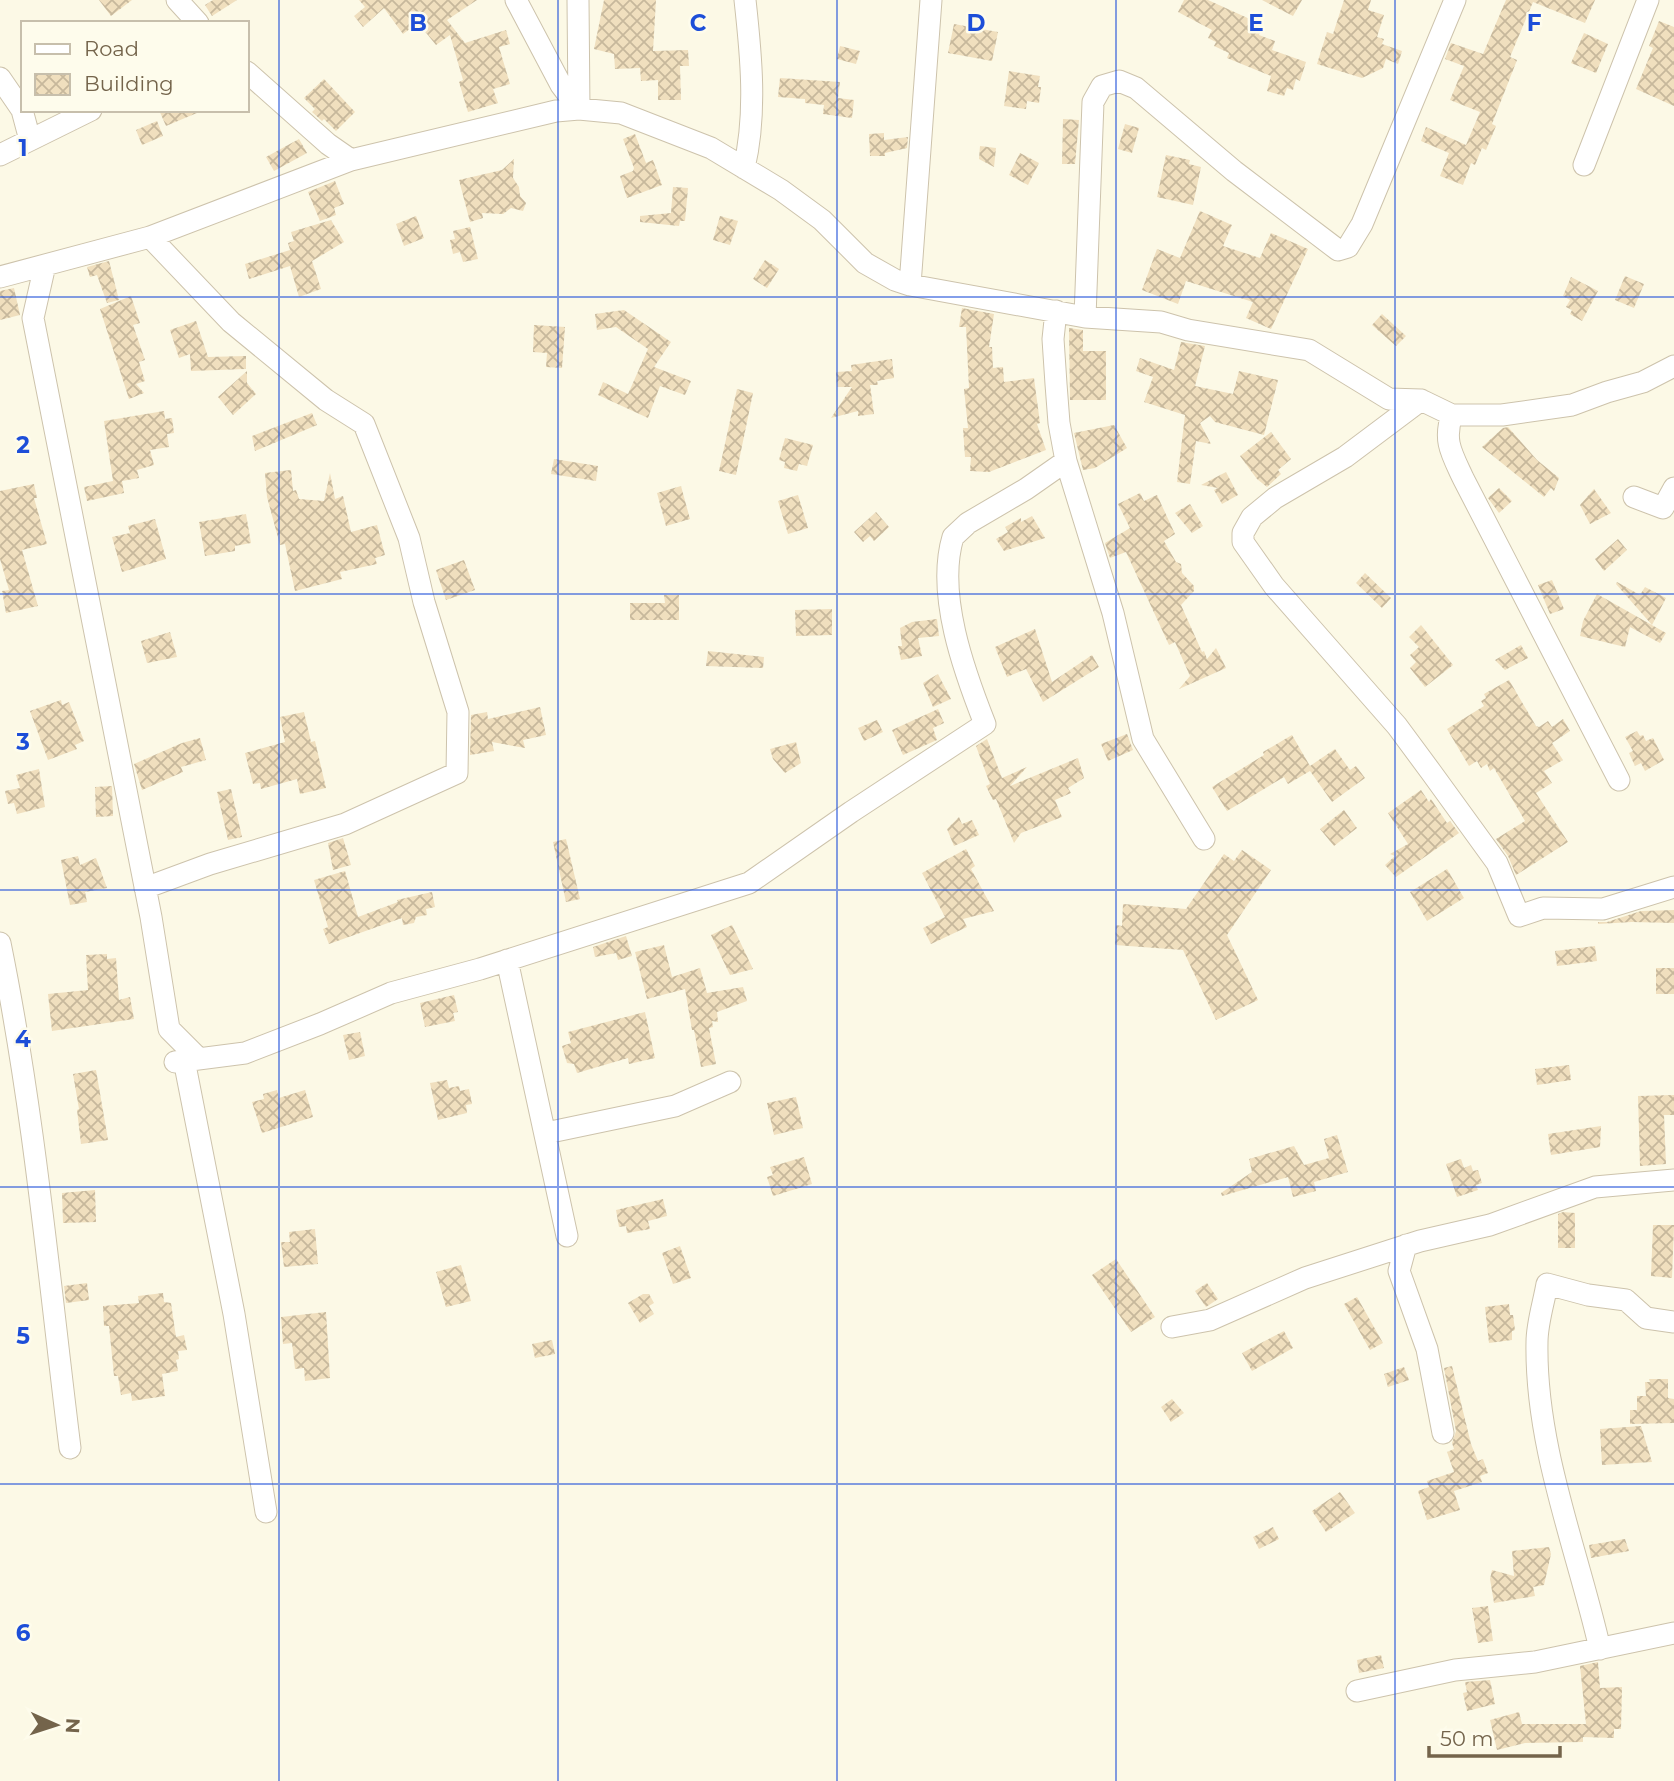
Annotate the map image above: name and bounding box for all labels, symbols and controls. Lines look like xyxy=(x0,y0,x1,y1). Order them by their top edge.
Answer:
text: B xyxy=(409,9,427,37)
text: C xyxy=(690,9,707,37)
text: D xyxy=(967,9,986,37)
text: E xyxy=(1248,9,1264,37)
text: F xyxy=(1527,9,1542,37)
legend xyxy=(21,21,248,112)
text: Road xyxy=(84,36,139,61)
text: Building xyxy=(84,71,174,96)
text: 1 xyxy=(18,134,28,162)
text: 2 xyxy=(16,431,30,459)
text: 3 xyxy=(15,728,30,756)
text: 4 xyxy=(15,1025,31,1053)
text: 5 xyxy=(16,1322,30,1350)
text: 6 xyxy=(16,1619,31,1647)
north arrow xyxy=(21,1690,91,1760)
scale bar xyxy=(1429,1714,1560,1758)
text: N xyxy=(61,1718,84,1734)
text: 50 m xyxy=(1440,1726,1494,1751)

